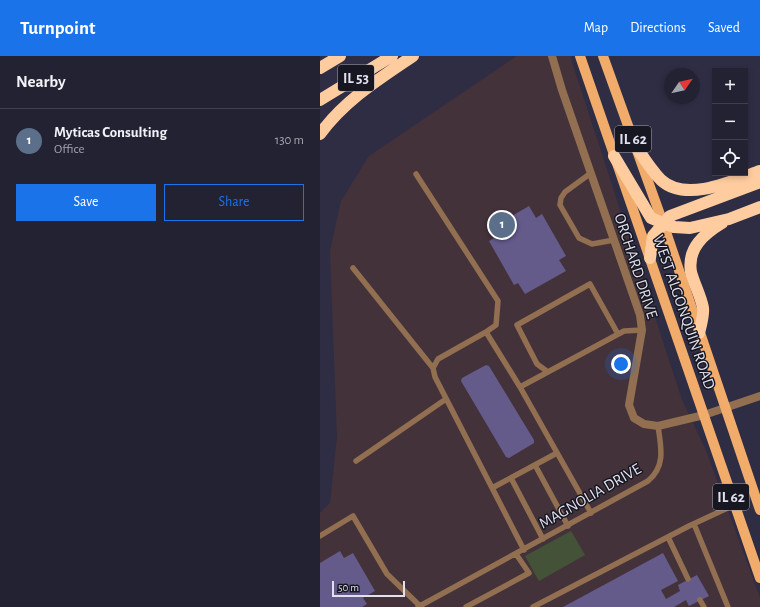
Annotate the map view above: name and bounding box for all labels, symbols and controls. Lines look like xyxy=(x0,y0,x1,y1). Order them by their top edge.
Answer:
text: Turnpoint xyxy=(20,19,95,38)
text: Map xyxy=(584,21,608,35)
text: Directions xyxy=(630,21,686,35)
text: Saved xyxy=(708,21,740,35)
road number: IL 53 xyxy=(338,65,374,91)
north arrow xyxy=(664,68,700,104)
map controls xyxy=(712,68,748,176)
button: + xyxy=(712,68,748,104)
text: Nearby xyxy=(16,73,66,90)
button: − xyxy=(712,104,748,140)
text: Myticas Consulting xyxy=(54,125,167,140)
road number: IL 62 xyxy=(615,126,651,152)
text: 1 xyxy=(27,134,31,147)
text: 130 m xyxy=(275,134,304,147)
button: locate xyxy=(712,140,748,176)
text: Office xyxy=(54,143,84,156)
button: Save xyxy=(16,184,156,221)
button: Share xyxy=(164,184,304,221)
pin: 1 xyxy=(489,210,515,240)
street label: ORCHARD DRIVE xyxy=(612,212,661,321)
street label: WEST ALGONQUIN ROAD xyxy=(649,233,718,391)
your location xyxy=(611,354,631,374)
street label: MAGNOLIA DRIVE xyxy=(536,460,644,532)
road number: IL 62 xyxy=(713,484,749,510)
scale bar xyxy=(332,579,405,598)
text: 50 m xyxy=(338,582,359,593)

